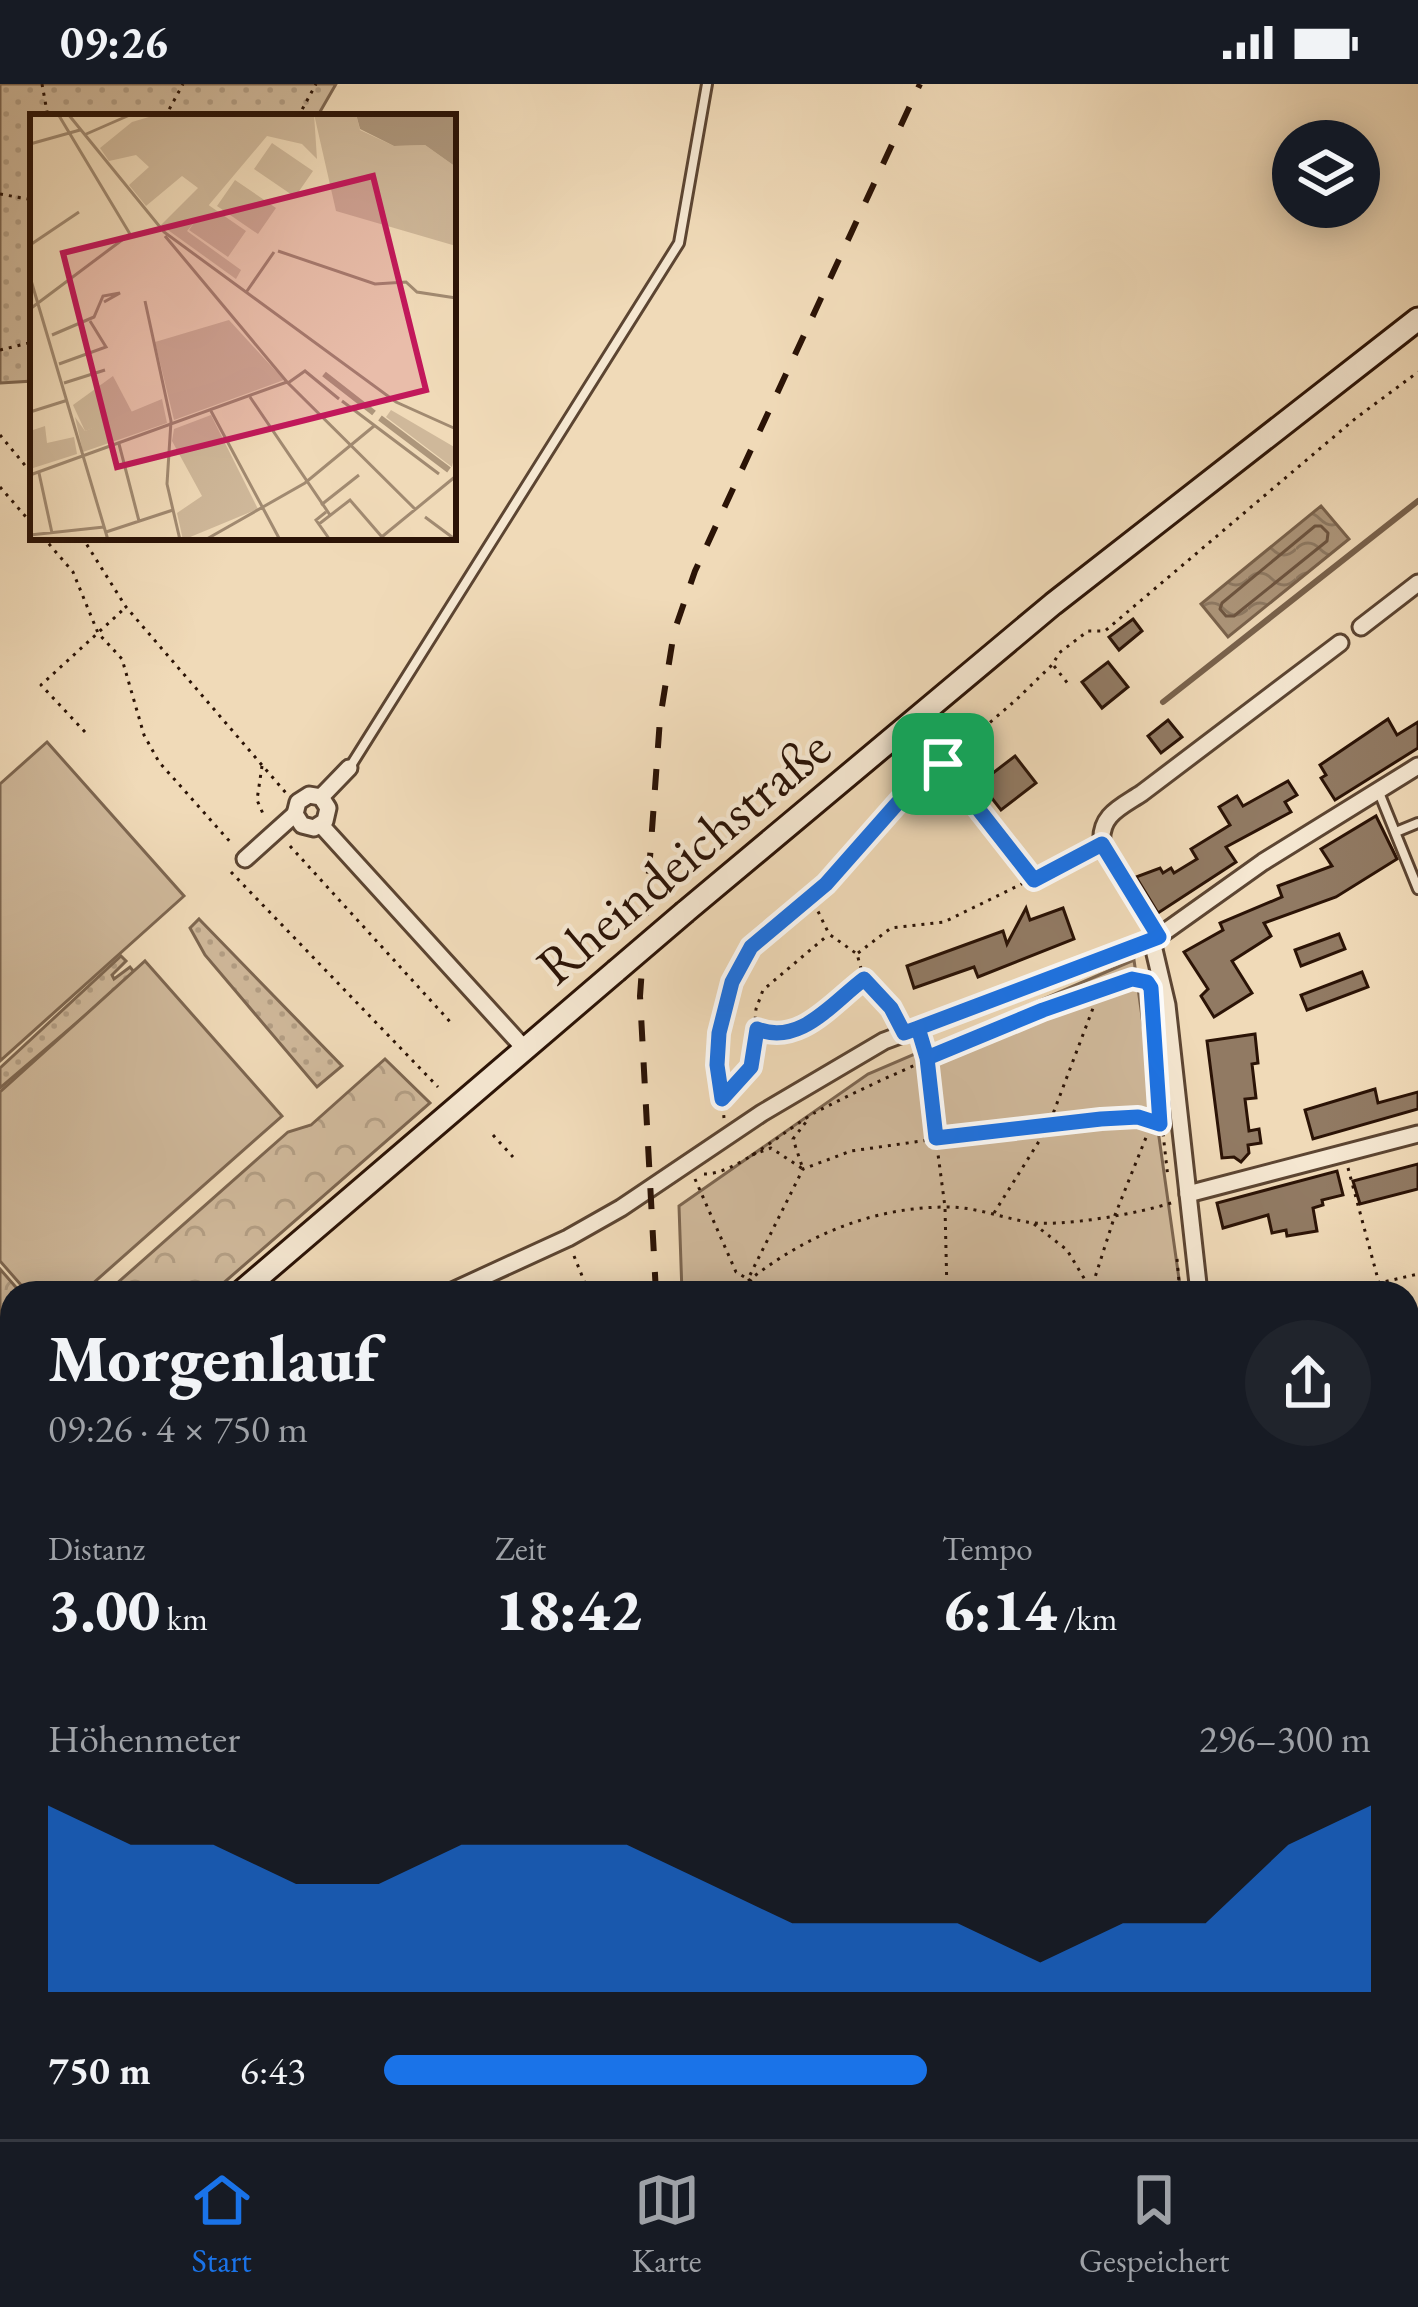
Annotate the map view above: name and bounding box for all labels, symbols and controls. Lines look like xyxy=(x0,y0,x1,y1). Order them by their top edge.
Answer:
text: 09:26 xyxy=(60,13,168,71)
inset map xyxy=(30,114,456,540)
map controls xyxy=(1272,120,1380,228)
button: layers xyxy=(1272,120,1380,228)
street label: Rheindeichstraße xyxy=(522,713,844,999)
pin xyxy=(892,713,994,815)
icon: arrive xyxy=(910,731,976,797)
text: Morgenlauf xyxy=(48,1315,378,1401)
button: share xyxy=(1245,1320,1371,1446)
text: 09:26 · 4 × 750 m xyxy=(48,1403,308,1454)
text: Distanz xyxy=(48,1527,145,1570)
text: Zeit xyxy=(495,1527,546,1570)
text: Tempo xyxy=(942,1527,1033,1570)
text: 3.00 xyxy=(48,1570,160,1648)
text: 18:42 xyxy=(495,1570,642,1648)
text: 6:14 xyxy=(942,1570,1057,1648)
text: km xyxy=(160,1597,208,1640)
text: /km xyxy=(1057,1597,1117,1640)
text: Höhenmeter xyxy=(48,1713,240,1764)
text: 296–300 m xyxy=(1199,1713,1371,1764)
text: 750 m xyxy=(48,2045,151,2096)
text: 6:43 xyxy=(240,2045,306,2096)
tab: Start xyxy=(189,2167,255,2282)
tab: Karte xyxy=(632,2167,702,2282)
tab: Gespeichert xyxy=(1079,2167,1229,2282)

